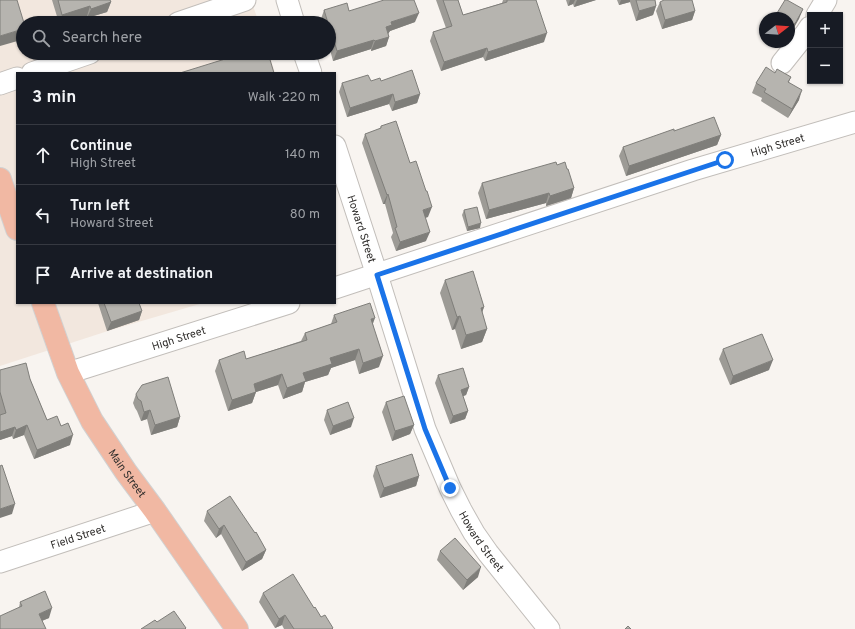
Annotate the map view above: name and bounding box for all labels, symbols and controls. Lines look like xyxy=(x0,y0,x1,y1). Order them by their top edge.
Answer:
north arrow xyxy=(759,12,795,48)
map controls xyxy=(807,12,843,84)
button: + xyxy=(807,12,843,48)
search box xyxy=(16,16,336,60)
icon: search xyxy=(30,27,52,49)
text: Search here xyxy=(62,29,142,48)
button: − xyxy=(807,48,843,84)
text: 3 min xyxy=(32,87,76,109)
text: Walk · 220 m xyxy=(248,90,320,106)
street label: High Street xyxy=(749,131,806,161)
text: Continue xyxy=(70,137,132,156)
icon: ahead xyxy=(32,144,54,166)
text: 140 m xyxy=(285,147,320,163)
route start xyxy=(716,151,734,169)
text: High Street xyxy=(70,156,136,172)
street label: Howard Street xyxy=(343,193,379,265)
text: Turn left xyxy=(70,197,130,216)
icon: left xyxy=(32,204,54,226)
text: 80 m xyxy=(290,207,320,223)
text: Howard Street xyxy=(70,216,153,232)
icon: arrive xyxy=(32,264,54,286)
text: Arrive at destination xyxy=(70,265,213,284)
street label: High Street xyxy=(150,324,208,354)
street label: Main Street xyxy=(105,447,149,501)
route end xyxy=(441,479,459,497)
street label: Howard Street xyxy=(455,509,506,575)
street label: Field Street xyxy=(49,522,107,553)

